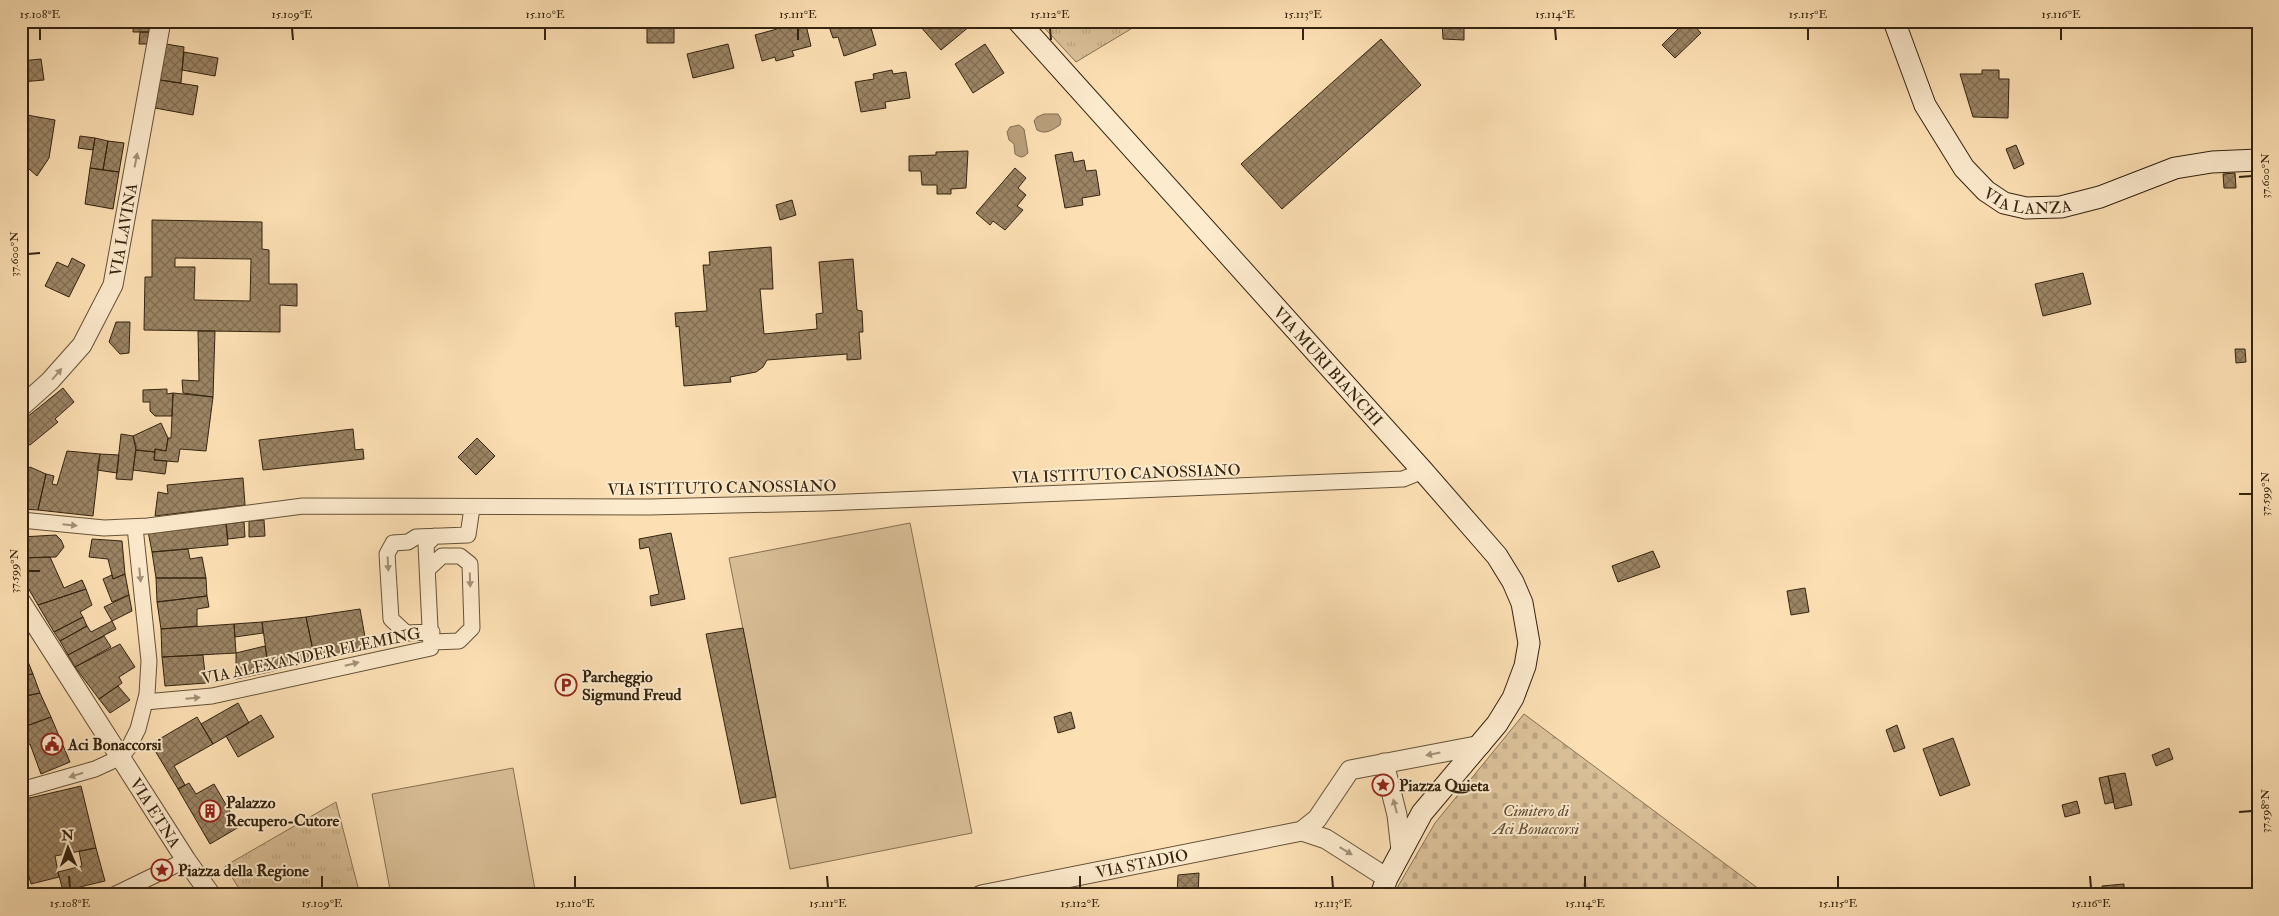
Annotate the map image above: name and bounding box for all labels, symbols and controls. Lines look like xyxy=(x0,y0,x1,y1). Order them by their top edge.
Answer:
text: 15.108°E xyxy=(20,7,61,22)
text: 15.109°E xyxy=(271,7,313,22)
text: 15.110°E xyxy=(525,7,565,22)
text: 15.111°E xyxy=(779,7,817,22)
text: 15.112°E xyxy=(1030,7,1070,22)
text: 15.113°E xyxy=(1284,7,1322,22)
text: 15.114°E xyxy=(1535,7,1575,22)
text: 15.115°E xyxy=(1789,7,1828,22)
text: 15.116°E xyxy=(2041,7,2081,22)
one-way arrow xyxy=(132,152,140,168)
text: 37.600°N xyxy=(2258,153,2273,199)
street label: VIA LAVINA xyxy=(106,182,142,278)
street label: VIA LANZA xyxy=(1980,183,2074,219)
text: 37.600°N xyxy=(7,231,22,277)
street label: VIA MURI BIANCHI xyxy=(1269,303,1387,430)
one-way arrow xyxy=(51,368,63,380)
street label: VIA ISTITUTO CANOSSIANO xyxy=(1011,460,1241,488)
text: 37.599°N xyxy=(2258,471,2273,516)
street label: VIA ISTITUTO CANOSSIANO xyxy=(607,476,837,500)
one-way arrow xyxy=(62,521,78,529)
text: 37.599°N xyxy=(7,548,22,593)
one-way arrow xyxy=(384,557,392,573)
one-way arrow xyxy=(136,568,144,584)
one-way arrow xyxy=(467,573,475,589)
street label: VIA ALEXANDER FLEMING xyxy=(200,623,422,689)
one-way arrow xyxy=(345,660,360,668)
place label: Parcheggio Sigmund Freud xyxy=(582,667,681,706)
parking icon: Parcheggio Sigmund Freud xyxy=(554,673,578,697)
one-way arrow xyxy=(186,693,202,701)
public building icon: Aci Bonaccorsi xyxy=(40,732,64,756)
place label: Aci Bonaccorsi xyxy=(67,735,162,755)
one-way arrow xyxy=(1424,751,1440,759)
one-way arrow xyxy=(68,772,83,780)
place icon: Piazza Quieta xyxy=(1371,773,1395,797)
street label: VIA ETNA xyxy=(125,775,185,852)
place label: Piazza Quieta xyxy=(1399,776,1489,796)
text: 37.598°N xyxy=(2258,789,2273,833)
place label: Palazzo Recupero-Cutore xyxy=(226,793,339,832)
building icon: Palazzo Recupero-Cutore xyxy=(198,799,222,823)
one-way arrow xyxy=(1391,799,1399,814)
park label: Cimitero di Aci Bonaccorsi xyxy=(1491,801,1580,839)
north arrow xyxy=(42,824,92,874)
text: N xyxy=(60,827,75,844)
street label: VIA STADIO xyxy=(1094,845,1190,883)
one-way arrow xyxy=(1340,847,1353,856)
place icon: Piazza della Regione xyxy=(150,858,174,882)
place label: Piazza della Regione xyxy=(178,861,309,882)
text: 15.108°E xyxy=(50,896,91,911)
text: 15.109°E xyxy=(301,896,343,911)
text: 15.110°E xyxy=(555,896,595,911)
text: 15.111°E xyxy=(809,896,847,911)
text: 15.112°E xyxy=(1060,896,1100,911)
text: 15.113°E xyxy=(1314,896,1352,911)
text: 15.114°E xyxy=(1565,896,1605,911)
text: 15.115°E xyxy=(1819,896,1858,911)
text: 15.116°E xyxy=(2071,896,2111,911)

